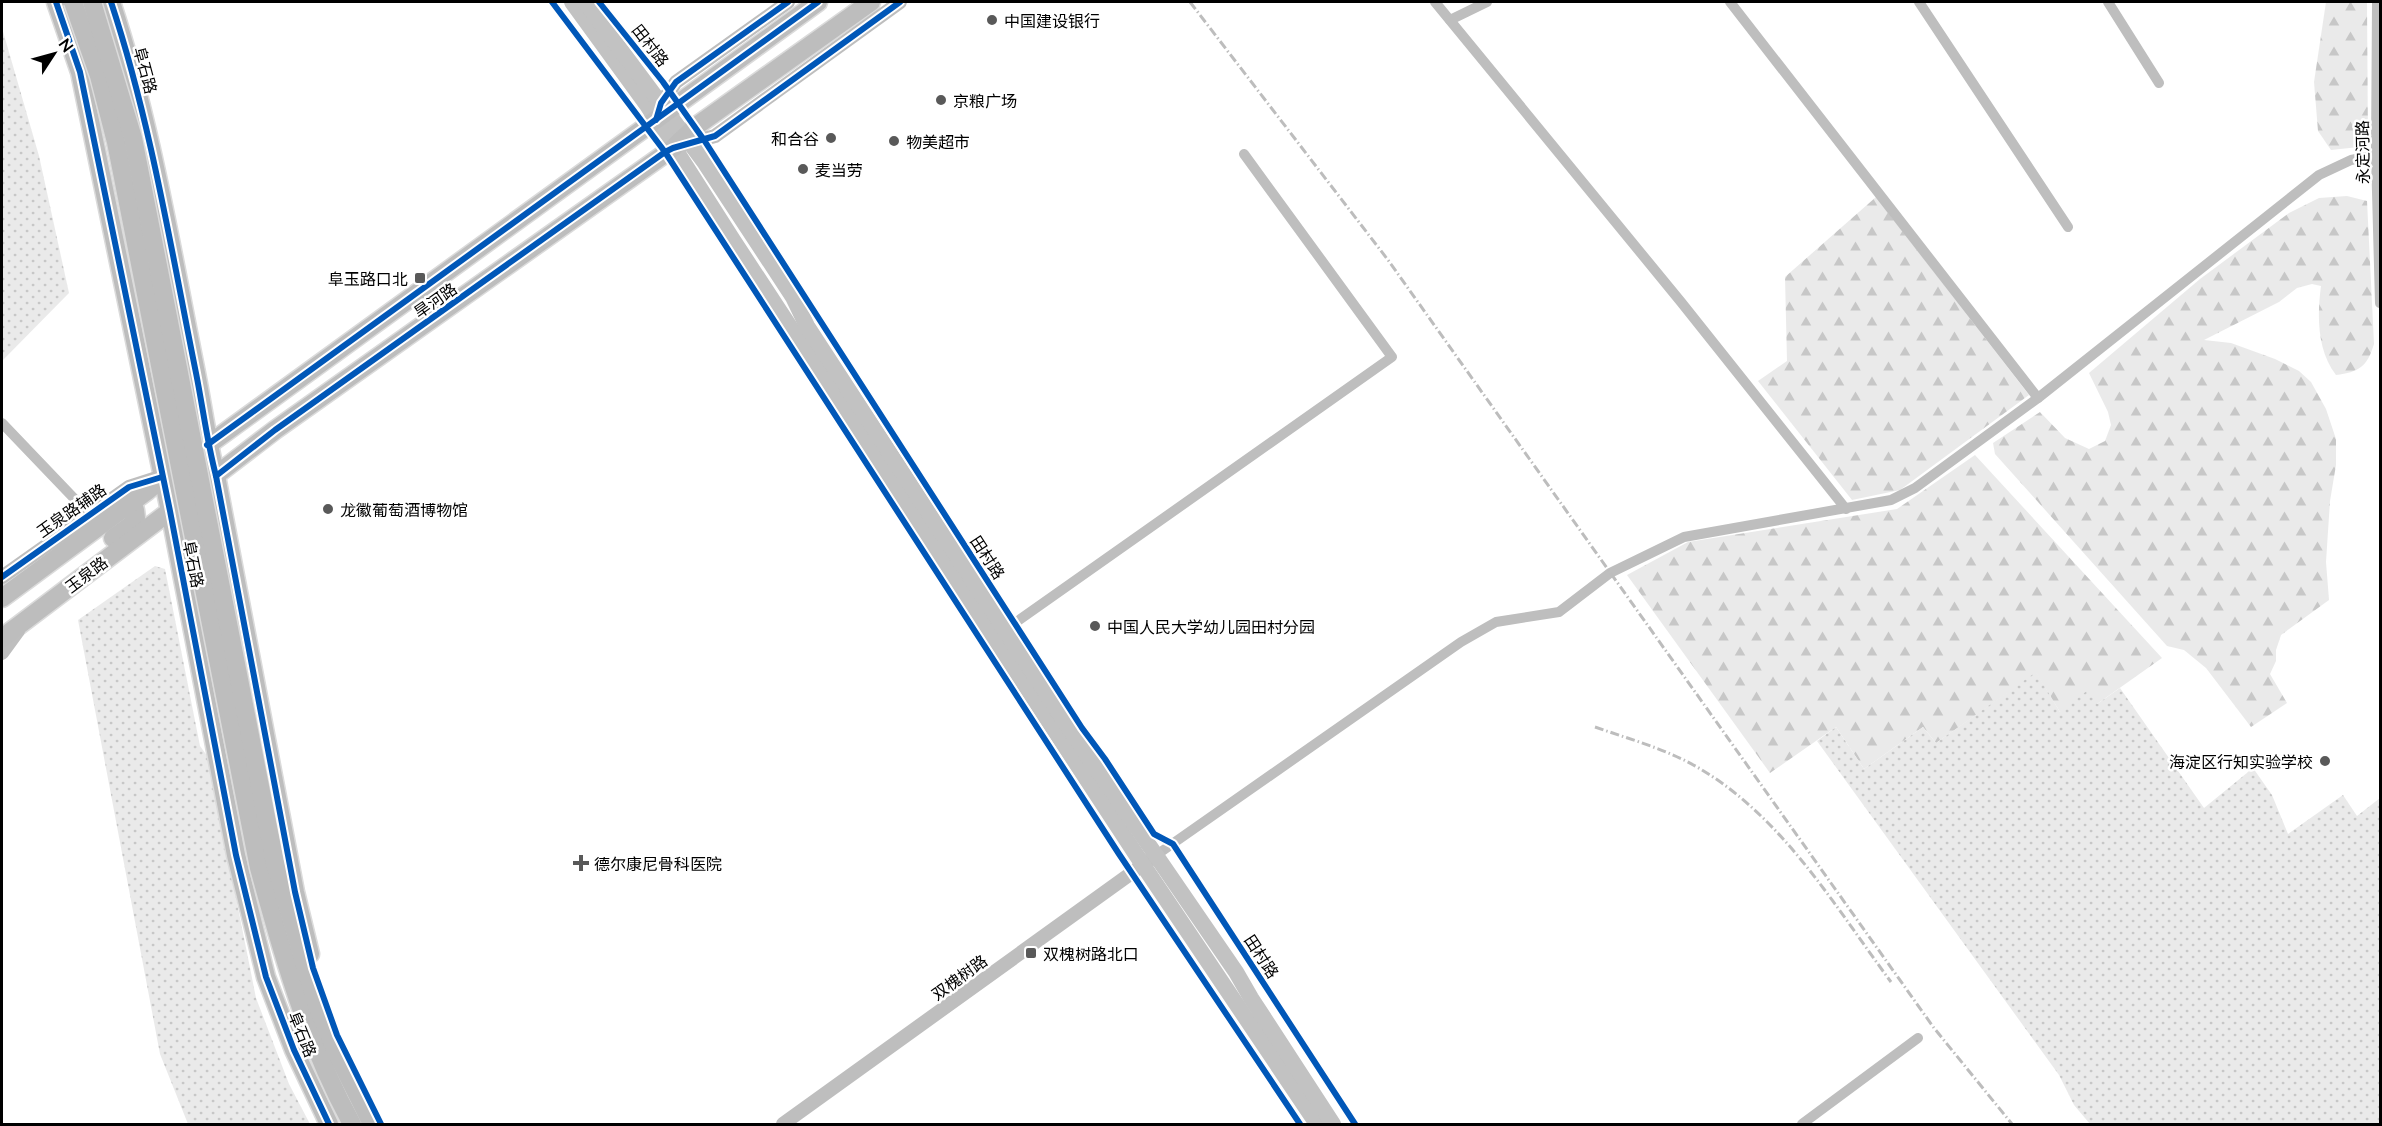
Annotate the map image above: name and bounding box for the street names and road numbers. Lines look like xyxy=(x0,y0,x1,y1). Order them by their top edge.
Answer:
street label: 田村路 xyxy=(629,20,673,70)
street label: 阜石路 xyxy=(131,44,161,96)
street label: 永定河路 xyxy=(2352,120,2372,184)
street label: 旱河路 xyxy=(410,278,460,322)
street label: 玉泉路辅路 xyxy=(33,479,109,541)
street label: 田村路 xyxy=(967,532,1009,582)
street label: 阜石路 xyxy=(180,539,208,589)
street label: 玉泉路 xyxy=(61,552,111,596)
street label: 田村路 xyxy=(1241,931,1283,981)
street label: 双槐树路 xyxy=(928,951,990,1003)
street label: 阜石路 xyxy=(285,1008,321,1060)

